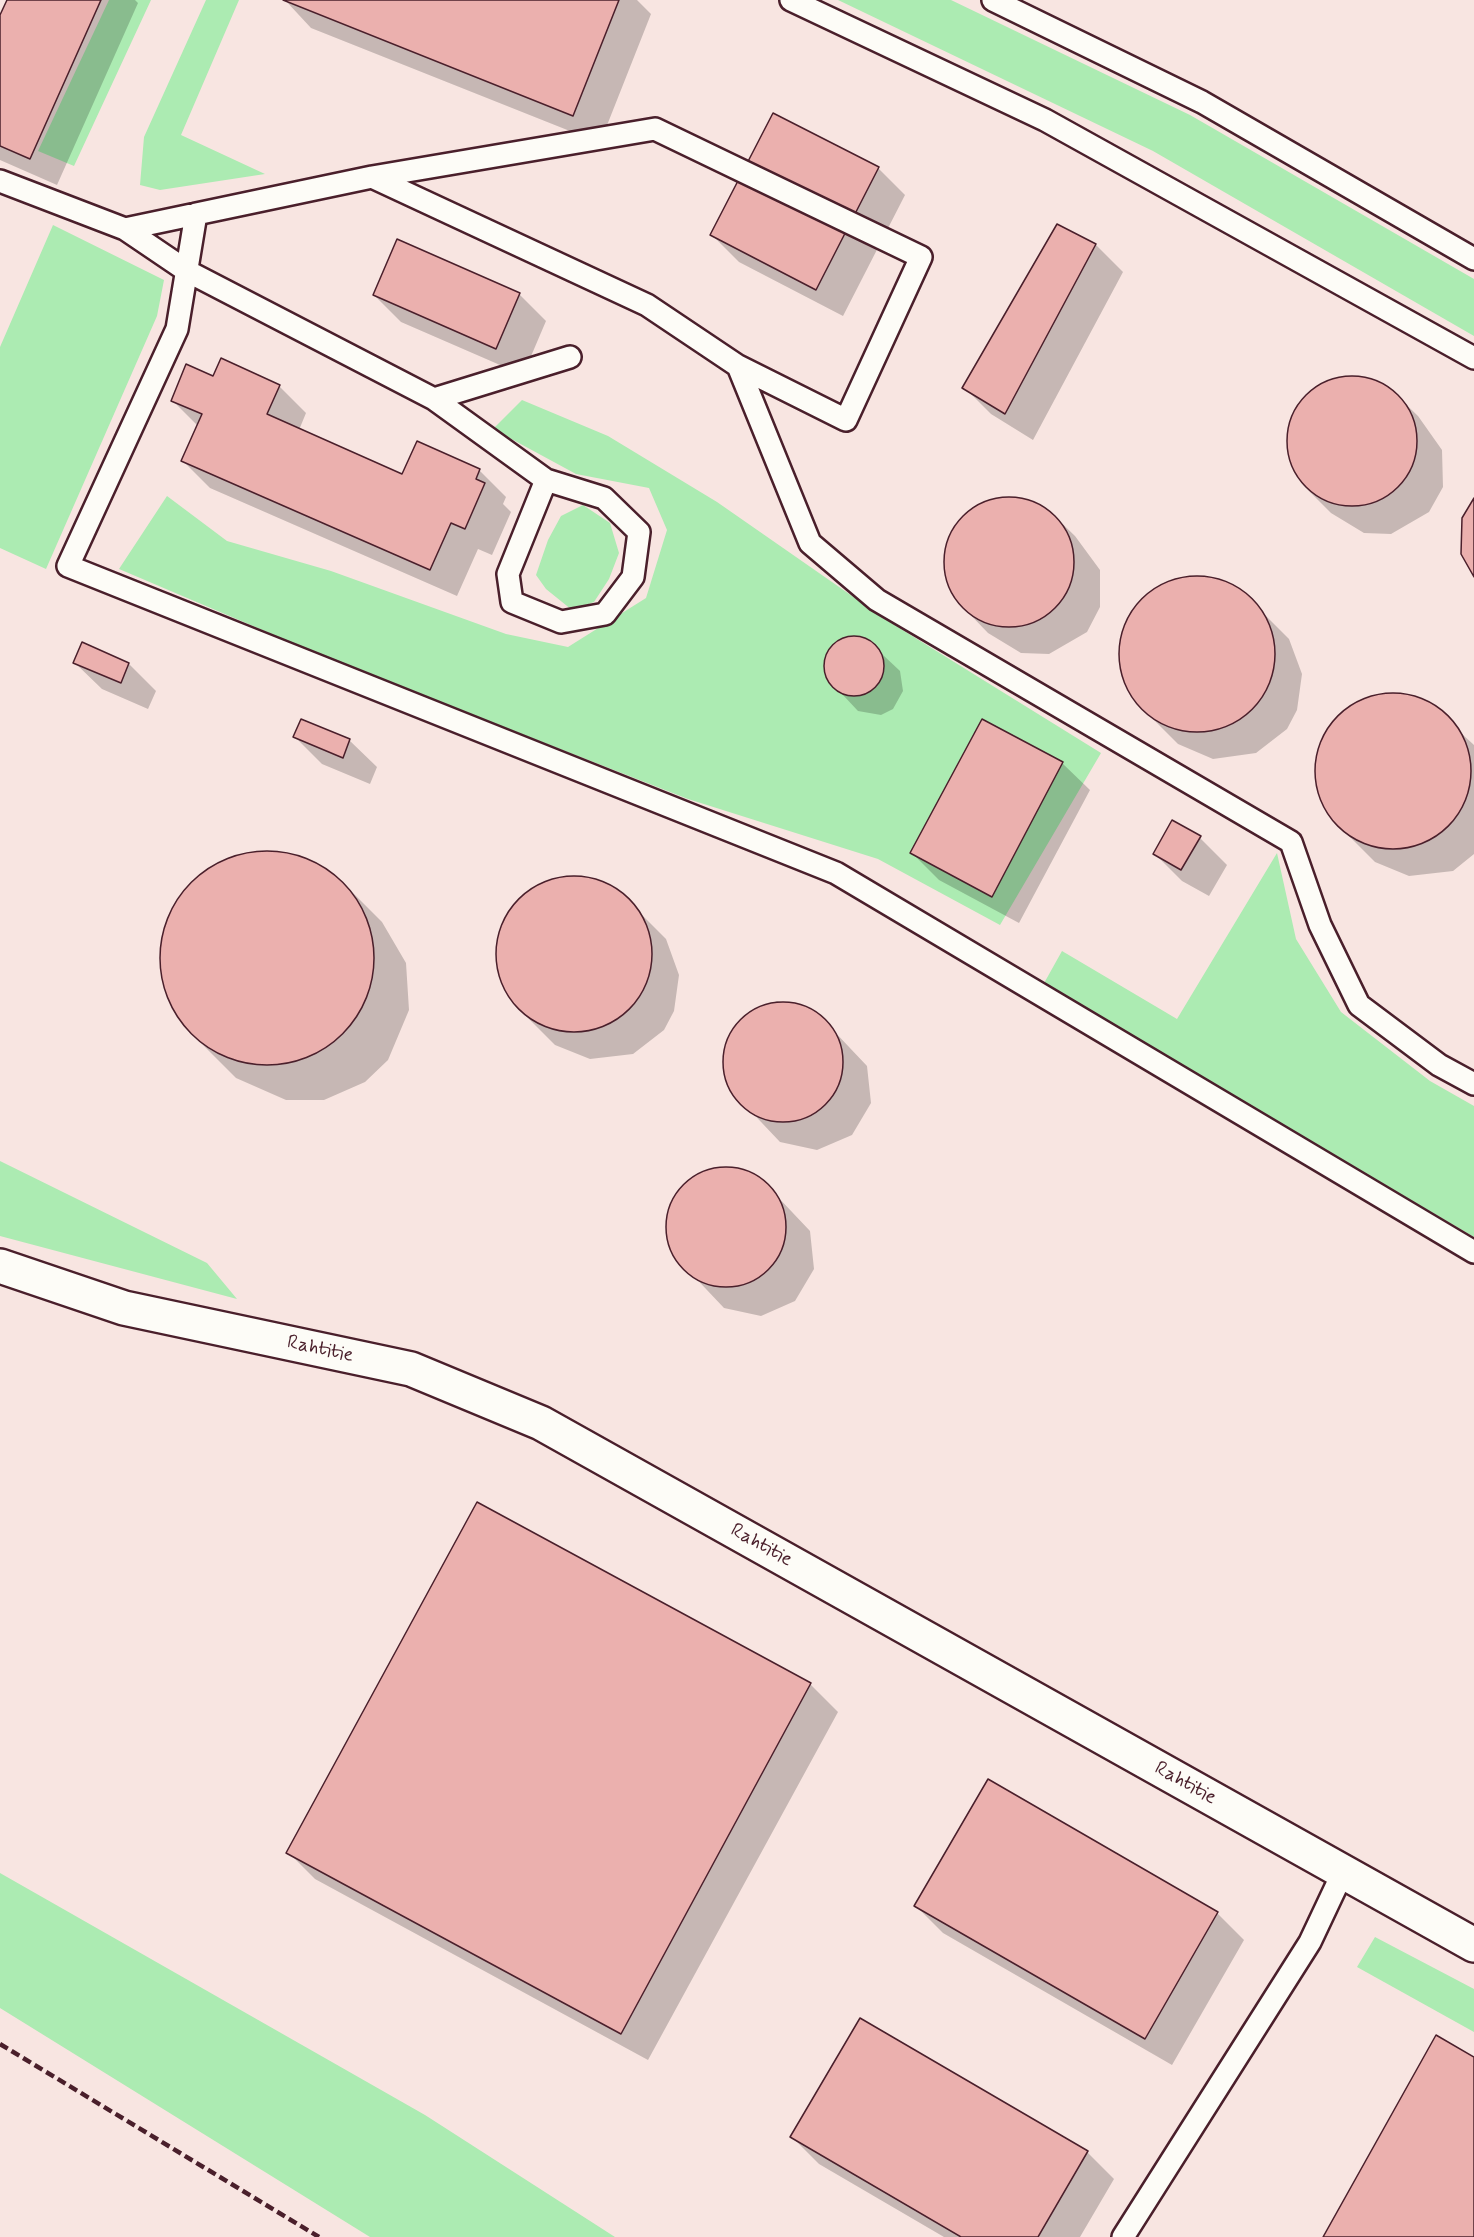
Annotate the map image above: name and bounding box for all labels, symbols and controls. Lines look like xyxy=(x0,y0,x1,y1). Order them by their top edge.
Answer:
street label: Rahtitie xyxy=(285,1331,355,1369)
street label: Rahtitie xyxy=(726,1519,796,1573)
street label: Rahtitie xyxy=(1150,1757,1220,1811)

